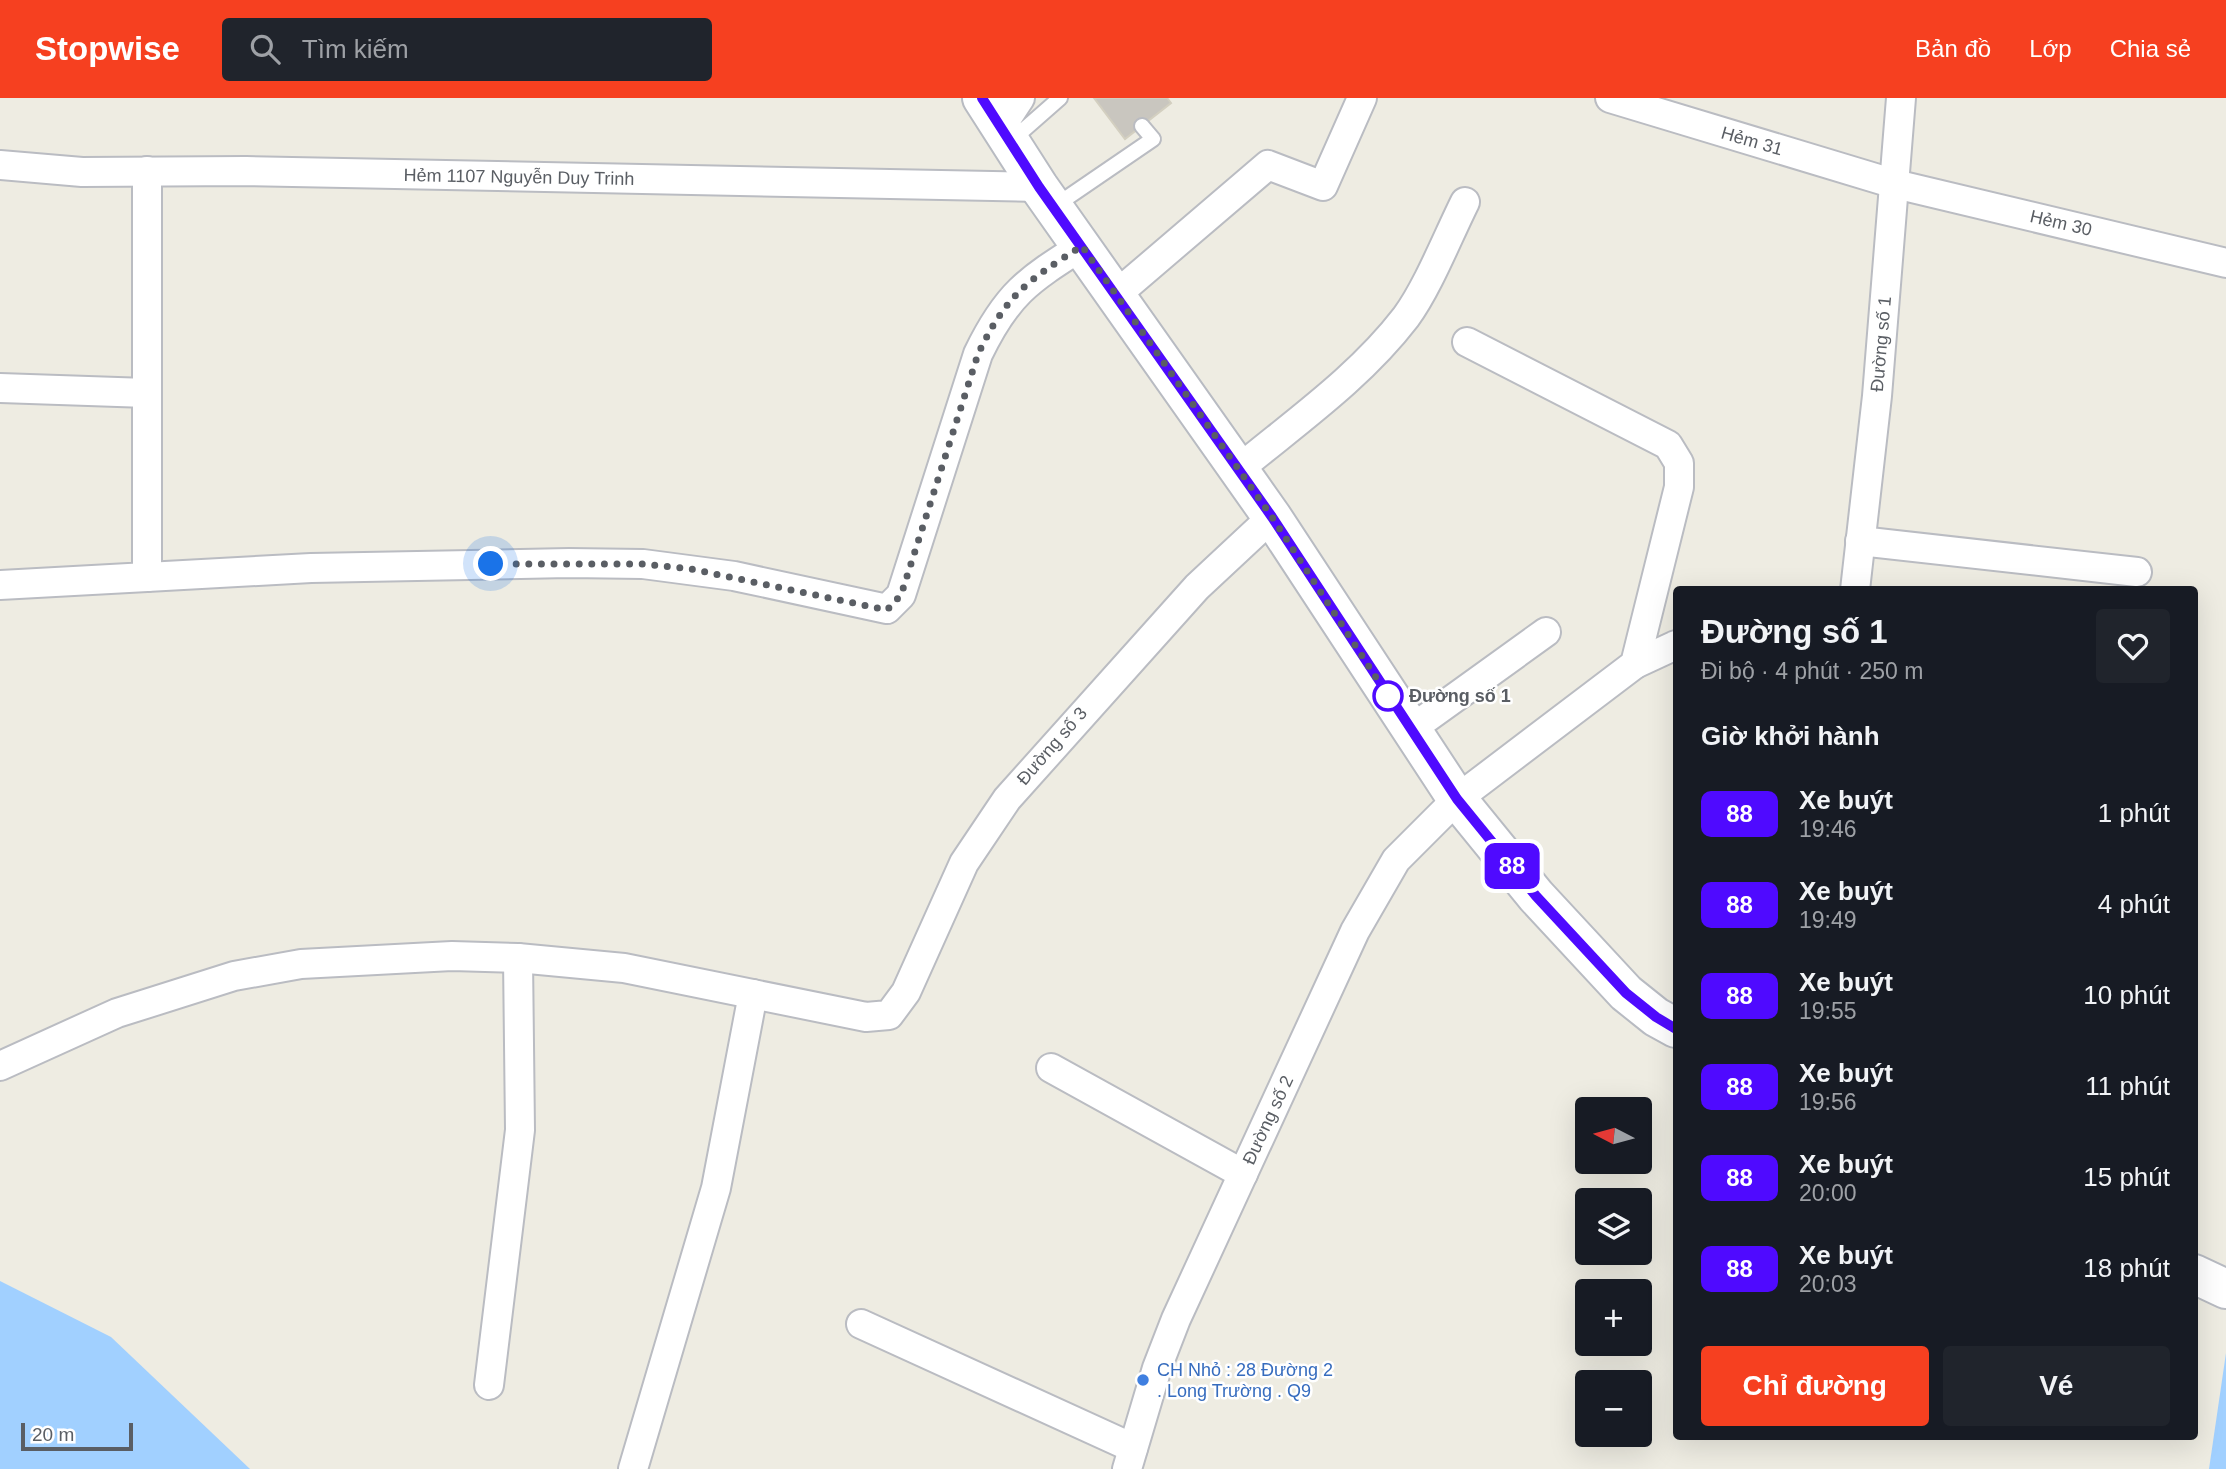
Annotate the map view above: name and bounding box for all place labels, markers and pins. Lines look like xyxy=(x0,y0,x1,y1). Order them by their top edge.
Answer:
marker: Đường số 1 xyxy=(1373,681,1403,711)
place label: Đường số 1 xyxy=(1409,686,1511,706)
place label: CH Nhỏ : 28 Đường 2 . Long Trường . Q9 xyxy=(1157,1360,1333,1401)
marker: CH Nhỏ : 28 Đường 2 . Long Trường . Q9 xyxy=(1135,1372,1151,1388)

